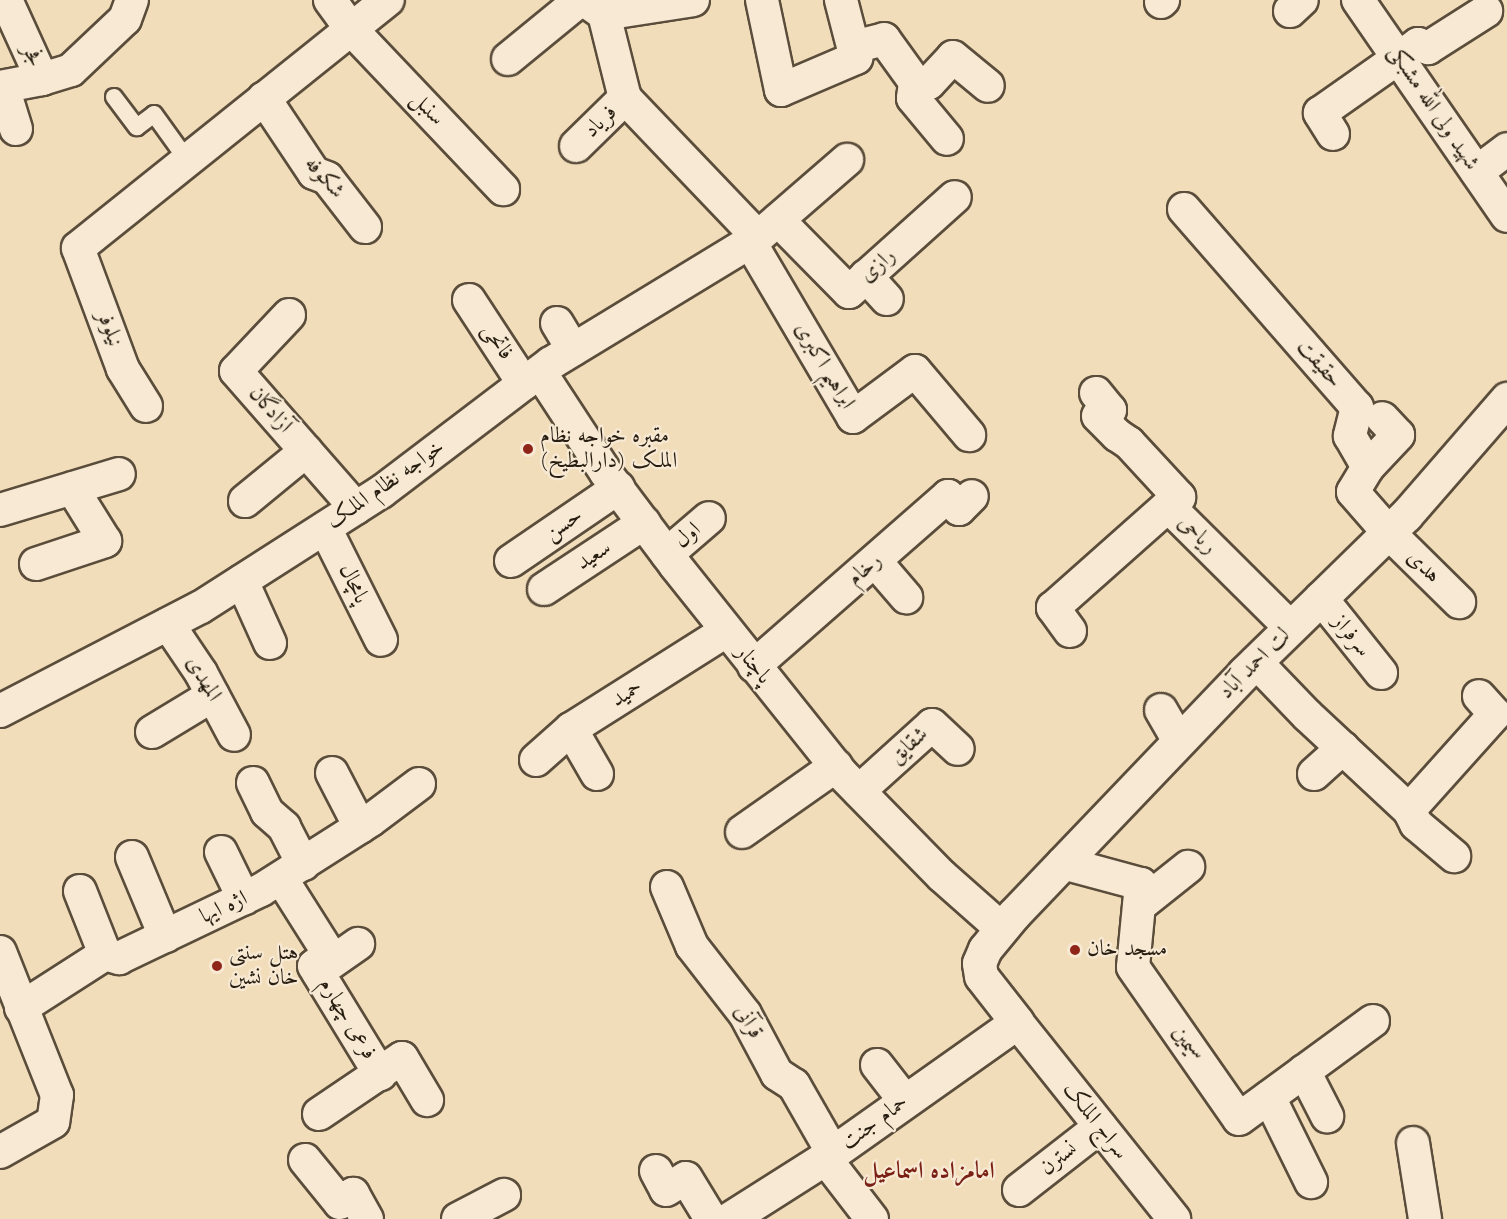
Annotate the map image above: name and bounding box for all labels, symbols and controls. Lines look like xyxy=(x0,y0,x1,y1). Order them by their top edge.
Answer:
street label: فجر xyxy=(15,41,49,71)
street label: شهید ولی الله مشبکی xyxy=(1382,41,1484,175)
street label: سنبل xyxy=(405,86,449,132)
street label: فریاد xyxy=(579,100,623,144)
street label: شکوفه xyxy=(298,151,350,205)
street label: رازی xyxy=(855,243,901,289)
street label: نیلوفر xyxy=(90,307,128,351)
street label: ابراهیم اکبری xyxy=(788,318,860,414)
street label: فاتحی xyxy=(475,319,519,365)
street label: حقیقت xyxy=(1291,334,1347,394)
street label: آزادگان xyxy=(242,381,298,439)
place label: مقبره خواجه نظام الملک (دارالبطیخ) xyxy=(540,423,677,475)
street label: خواجه نظام الملک xyxy=(322,435,450,535)
marker: مقبره خواجه نظام الملک (دارالبطیخ) xyxy=(521,442,535,456)
street label: حسن xyxy=(540,503,588,547)
street label: ریاحی xyxy=(1172,510,1222,560)
street label: اول xyxy=(669,517,707,555)
street label: سعید xyxy=(572,535,616,577)
street label: هدی xyxy=(1400,545,1446,589)
street label: رخام xyxy=(842,548,888,592)
street label: پامچال xyxy=(332,560,374,608)
street label: سرفراز xyxy=(1326,609,1376,663)
street label: لت احمد آباد xyxy=(1214,623,1296,705)
street label: پاچنار xyxy=(729,640,777,690)
street label: المهدی xyxy=(179,651,227,707)
street label: حمید xyxy=(607,674,647,714)
street label: شقایق xyxy=(884,722,934,770)
street label: اژه ایها xyxy=(196,886,252,930)
place label: مسجد خان xyxy=(1087,937,1167,963)
place label: هتل سنتی خان نشین xyxy=(229,940,299,992)
marker: مسجد خان xyxy=(1068,943,1082,957)
marker: هتل سنتی خان نشین xyxy=(210,959,224,973)
street label: فرعی چهارم xyxy=(312,973,382,1065)
street label: قرآنی xyxy=(728,1000,768,1044)
street label: سیمین xyxy=(1165,1021,1209,1067)
street label: سراج الملک xyxy=(1057,1077,1133,1165)
street label: حمام جنت xyxy=(836,1090,914,1156)
street label: نسترن xyxy=(1035,1136,1083,1182)
district label: امامزاده اسماعیل xyxy=(863,1159,995,1187)

